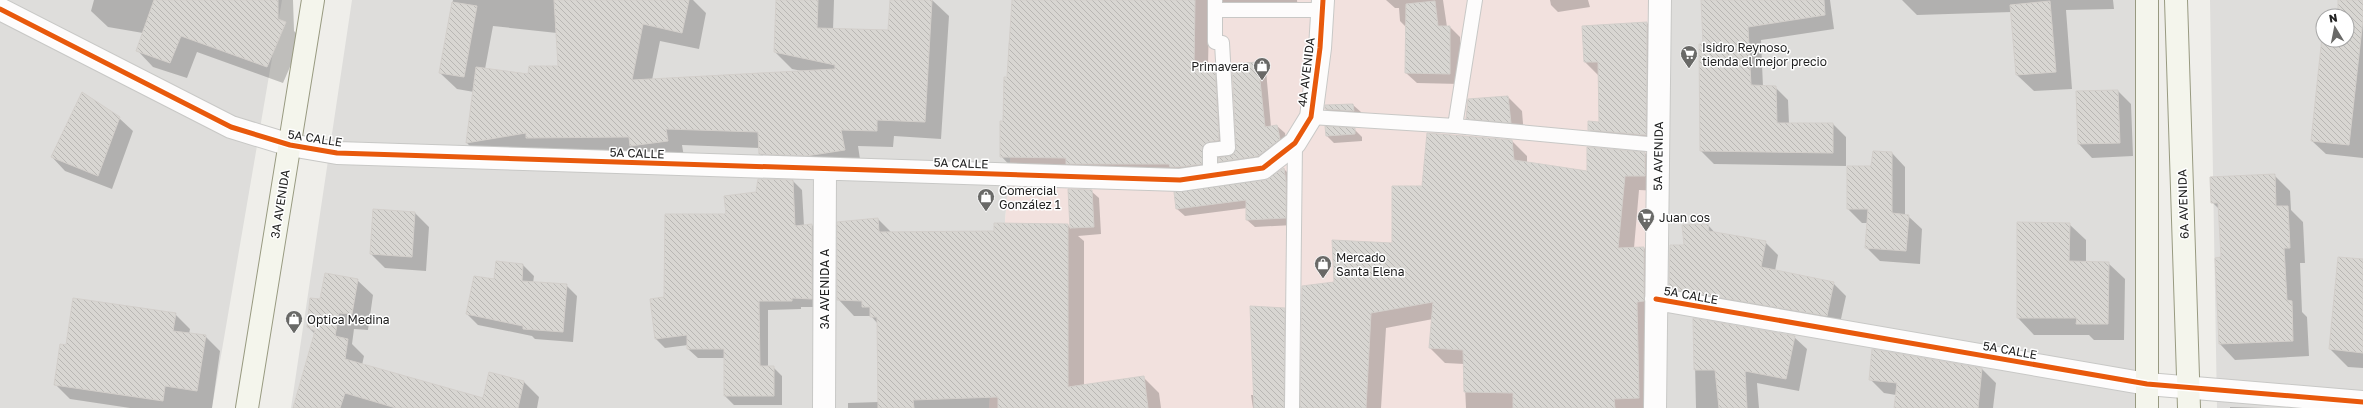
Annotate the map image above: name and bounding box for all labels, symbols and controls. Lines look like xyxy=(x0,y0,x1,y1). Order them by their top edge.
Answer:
north arrow xyxy=(2315,8,2355,48)
text: N xyxy=(2328,11,2338,25)
street label: 4A AVENIDA xyxy=(1294,36,1318,108)
place label: Isidro Reynoso, tienda el mejor precio xyxy=(1702,40,1827,69)
supermarket icon: Isidro Reynoso, tienda el mejor precio xyxy=(1679,44,1699,69)
shop icon: Primavera xyxy=(1252,56,1272,81)
place label: Primavera xyxy=(1191,59,1249,74)
street label: 5A AVENIDA xyxy=(1650,121,1666,191)
street label: 5A CALLE xyxy=(287,126,343,150)
street label: 5A CALLE xyxy=(609,145,665,161)
street label: 5A CALLE xyxy=(933,155,989,171)
street label: 3A AVENIDA xyxy=(267,169,293,239)
street label: 6A AVENIDA xyxy=(2174,169,2192,239)
place label: Comercial González 1 xyxy=(999,183,1061,212)
shop icon: Comercial González 1 xyxy=(976,187,996,212)
supermarket icon: Juan cos xyxy=(1636,207,1656,232)
place label: Juan cos xyxy=(1659,210,1710,225)
street label: 3A AVENIDA A xyxy=(817,249,832,329)
place label: Mercado Santa Elena xyxy=(1336,250,1404,279)
shop icon: Mercado Santa Elena xyxy=(1313,254,1333,279)
street label: 5A CALLE xyxy=(1663,283,1719,307)
shop icon: Optica Medina xyxy=(284,309,304,334)
place label: Optica Medina xyxy=(307,312,390,327)
street label: 5A CALLE xyxy=(1982,338,2038,362)

